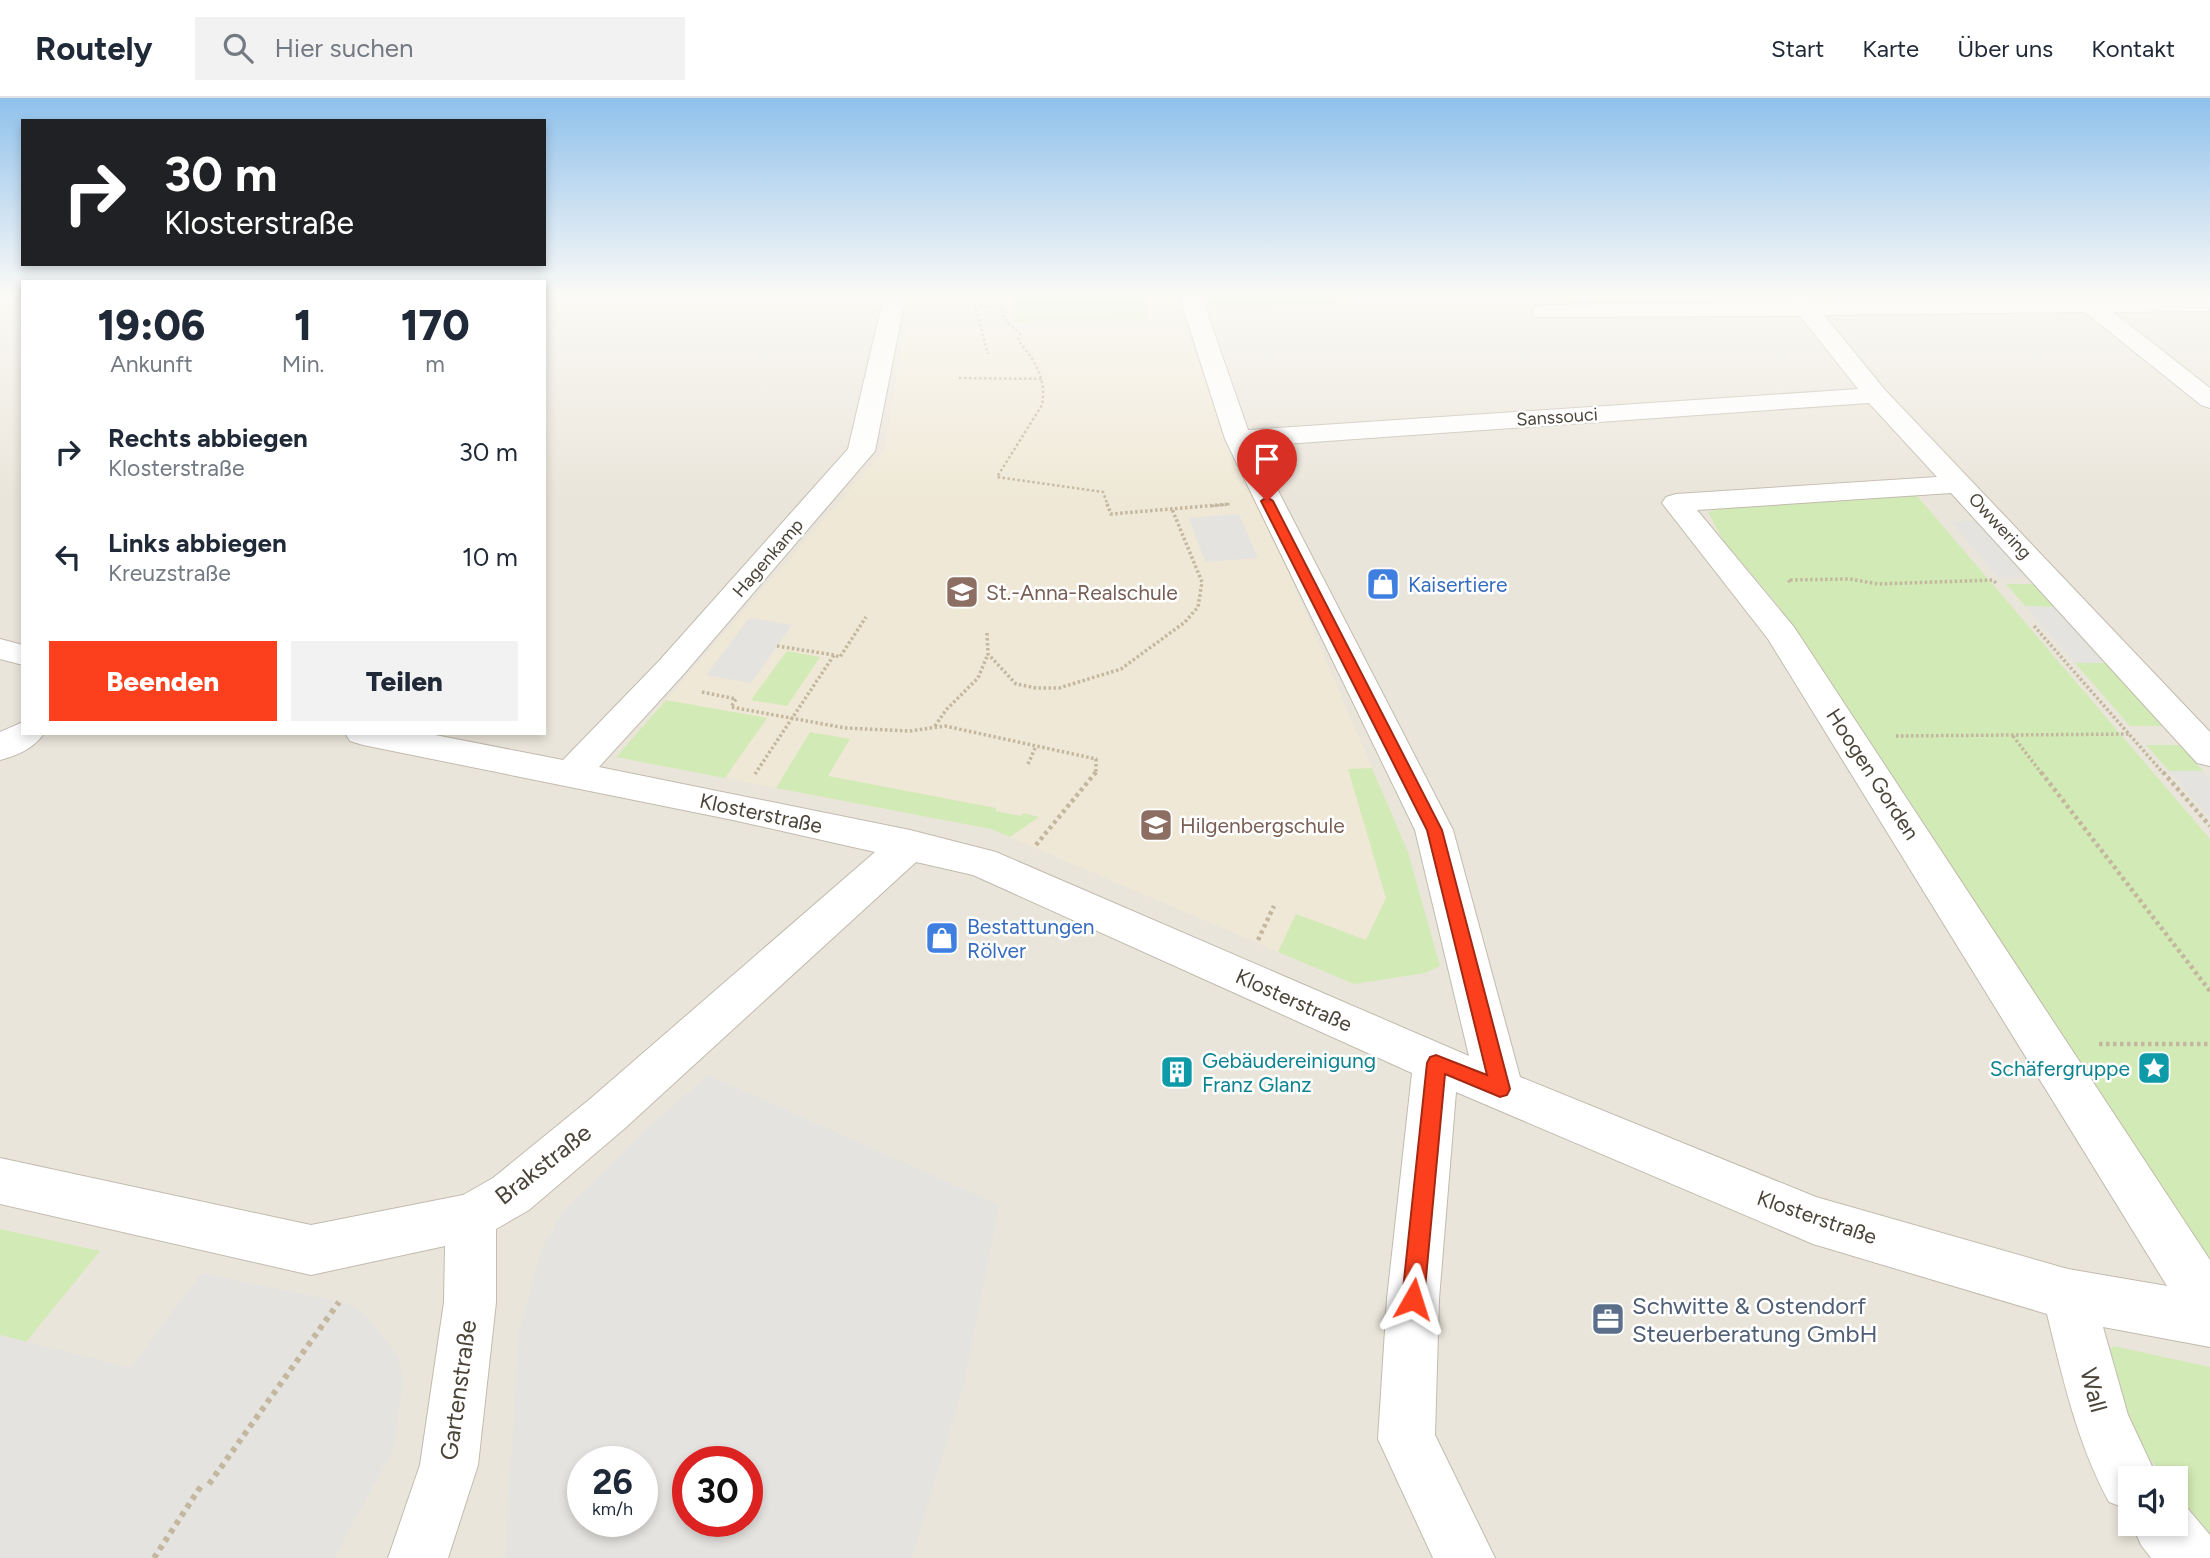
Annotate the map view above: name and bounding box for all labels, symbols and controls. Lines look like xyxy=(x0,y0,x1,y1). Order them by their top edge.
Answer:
search box xyxy=(195,17,685,80)
text: Routely xyxy=(35,29,153,68)
icon: search xyxy=(219,29,257,67)
text: Hier suchen xyxy=(275,32,413,64)
text: Start xyxy=(1771,34,1824,63)
text: Karte xyxy=(1862,34,1919,63)
text: Über uns xyxy=(1957,34,2053,63)
text: Kontakt xyxy=(2091,34,2175,63)
text: 30 m xyxy=(164,144,277,203)
icon: right xyxy=(49,147,140,238)
text: Klosterstraße xyxy=(164,204,354,242)
text: 19:06 xyxy=(97,300,205,351)
text: 1 xyxy=(294,300,312,351)
text: 170 xyxy=(401,300,470,351)
text: Ankunft xyxy=(110,350,193,378)
text: Min. xyxy=(282,350,324,378)
text: m xyxy=(425,350,445,378)
street label: Sanssouci xyxy=(1516,403,1598,431)
text: Rechts abbiegen xyxy=(108,422,308,454)
pin xyxy=(1237,429,1297,501)
icon: right xyxy=(49,433,87,471)
text: 30 m xyxy=(459,436,518,468)
icon: arrive xyxy=(1248,440,1286,478)
text: Klosterstraße xyxy=(108,454,245,482)
street label: Owwering xyxy=(1964,488,2036,564)
street label: Hagenkamp xyxy=(728,514,808,602)
text: Links abbiegen xyxy=(108,527,287,559)
icon: left xyxy=(49,538,87,576)
text: 10 m xyxy=(462,541,518,573)
text: Kreuzstraße xyxy=(108,559,231,587)
shop icon: Kaisertiere xyxy=(1364,565,1402,603)
place label: Kaisertiere xyxy=(1408,572,1507,597)
school or university icon: St.-Anna-Realschule xyxy=(943,573,981,611)
place label: St.-Anna-Realschule xyxy=(986,580,1178,605)
button: Beenden xyxy=(49,641,277,721)
button: Teilen xyxy=(291,641,518,721)
street label: Hoogen Gorden xyxy=(1821,704,1925,844)
street label: Klosterstraße xyxy=(697,788,825,838)
school or university icon: Hilgenbergschule xyxy=(1137,806,1175,844)
place label: Hilgenbergschule xyxy=(1180,813,1345,838)
place label: Bestattungen Rölver xyxy=(967,914,1095,963)
shop icon: Bestattungen Rölver xyxy=(923,919,961,957)
street label: Klosterstraße xyxy=(1232,963,1356,1037)
place label: Gebäudereinigung Franz Glanz xyxy=(1202,1048,1376,1097)
place icon: Schäfergruppe xyxy=(2135,1049,2173,1087)
building icon: Gebäudereinigung Franz Glanz xyxy=(1158,1053,1196,1091)
place label: Schäfergruppe xyxy=(1990,1056,2130,1081)
street label: Brakstraße xyxy=(489,1118,597,1210)
street label: Klosterstraße xyxy=(1754,1185,1880,1249)
position arrow xyxy=(1376,1262,1450,1336)
place label: Schwitte & Ostendorf Steuerberatung GmbH xyxy=(1632,1291,1878,1348)
office icon: Schwitte & Ostendorf Steuerberatung GmbH xyxy=(1589,1300,1627,1338)
street label: Gartenstraße xyxy=(434,1318,482,1462)
street label: Wall xyxy=(2074,1365,2114,1415)
speed limit sign: 30 xyxy=(672,1446,763,1537)
text: 26 xyxy=(592,1461,633,1503)
map controls xyxy=(2118,1466,2188,1536)
button: sound xyxy=(2118,1466,2188,1536)
text: km/h xyxy=(592,1498,633,1520)

